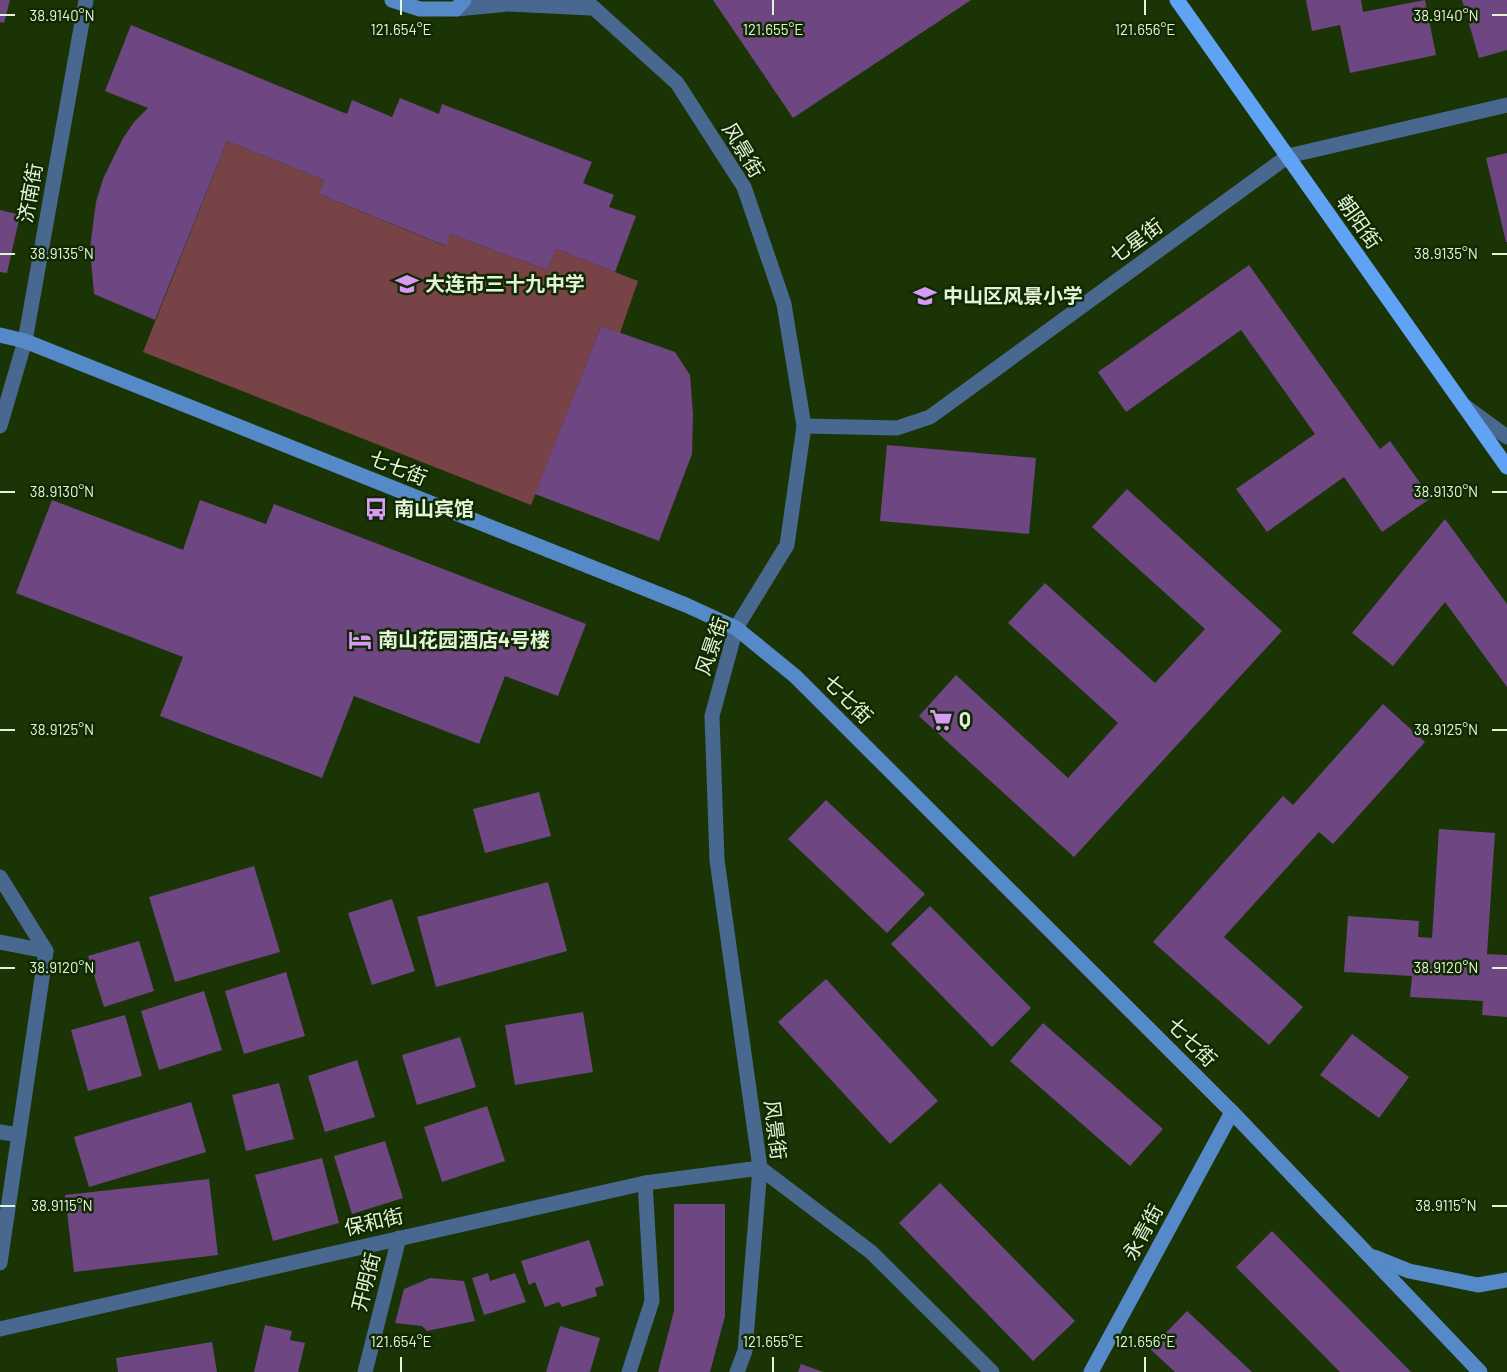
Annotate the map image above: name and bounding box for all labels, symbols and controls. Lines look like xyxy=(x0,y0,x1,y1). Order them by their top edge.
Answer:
text: 38.9140°N xyxy=(29,6,95,24)
text: 38.9140°N xyxy=(1413,6,1479,24)
text: 121.654°E xyxy=(371,20,432,38)
text: 121.655°E xyxy=(743,20,803,38)
text: 121.656°E xyxy=(1115,20,1175,38)
street label: 风景街 xyxy=(718,118,770,181)
street label: 济南街 xyxy=(12,161,46,224)
street label: 朝阳街 xyxy=(1333,190,1387,253)
street label: 七星街 xyxy=(1104,213,1167,268)
text: 38.9135°N xyxy=(30,244,94,262)
text: 38.9135°N xyxy=(1414,244,1478,262)
school or university icon: 大连市三十九中学 xyxy=(394,271,420,297)
place label: 大连市三十九中学 xyxy=(425,271,585,295)
school or university icon: 中山区风景小学 xyxy=(912,283,938,309)
place label: 中山区风景小学 xyxy=(943,283,1083,307)
street label: 七七街 xyxy=(366,445,431,489)
text: 38.9130°N xyxy=(30,482,94,500)
text: 38.9130°N xyxy=(1414,482,1478,500)
bus stop icon: 南山宾馆 xyxy=(363,496,389,522)
place label: 南山宾馆 xyxy=(394,496,474,520)
street label: 风景街 xyxy=(690,613,732,678)
hotel icon: 南山花园酒店4号楼 xyxy=(347,627,373,653)
place label: 南山花园酒店4号楼 xyxy=(378,627,550,651)
street label: 七七街 xyxy=(819,669,878,728)
supermarket icon: Q xyxy=(928,707,954,733)
place label: Q xyxy=(959,707,971,731)
text: 38.9125°N xyxy=(30,720,94,738)
text: 38.9125°N xyxy=(1414,720,1478,738)
text: 38.9120°N xyxy=(30,958,94,976)
text: 38.9120°N xyxy=(1414,958,1478,976)
street label: 七七街 xyxy=(1163,1012,1222,1071)
street label: 风景街 xyxy=(760,1099,792,1161)
text: 38.9115°N xyxy=(31,1196,93,1214)
text: 38.9115°N xyxy=(1415,1196,1477,1214)
street label: 永青街 xyxy=(1117,1199,1167,1264)
street label: 保和街 xyxy=(342,1203,406,1239)
street label: 开明街 xyxy=(346,1250,384,1314)
text: 121.654°E xyxy=(371,1332,432,1350)
text: 121.655°E xyxy=(743,1332,803,1350)
text: 121.656°E xyxy=(1115,1332,1175,1350)

